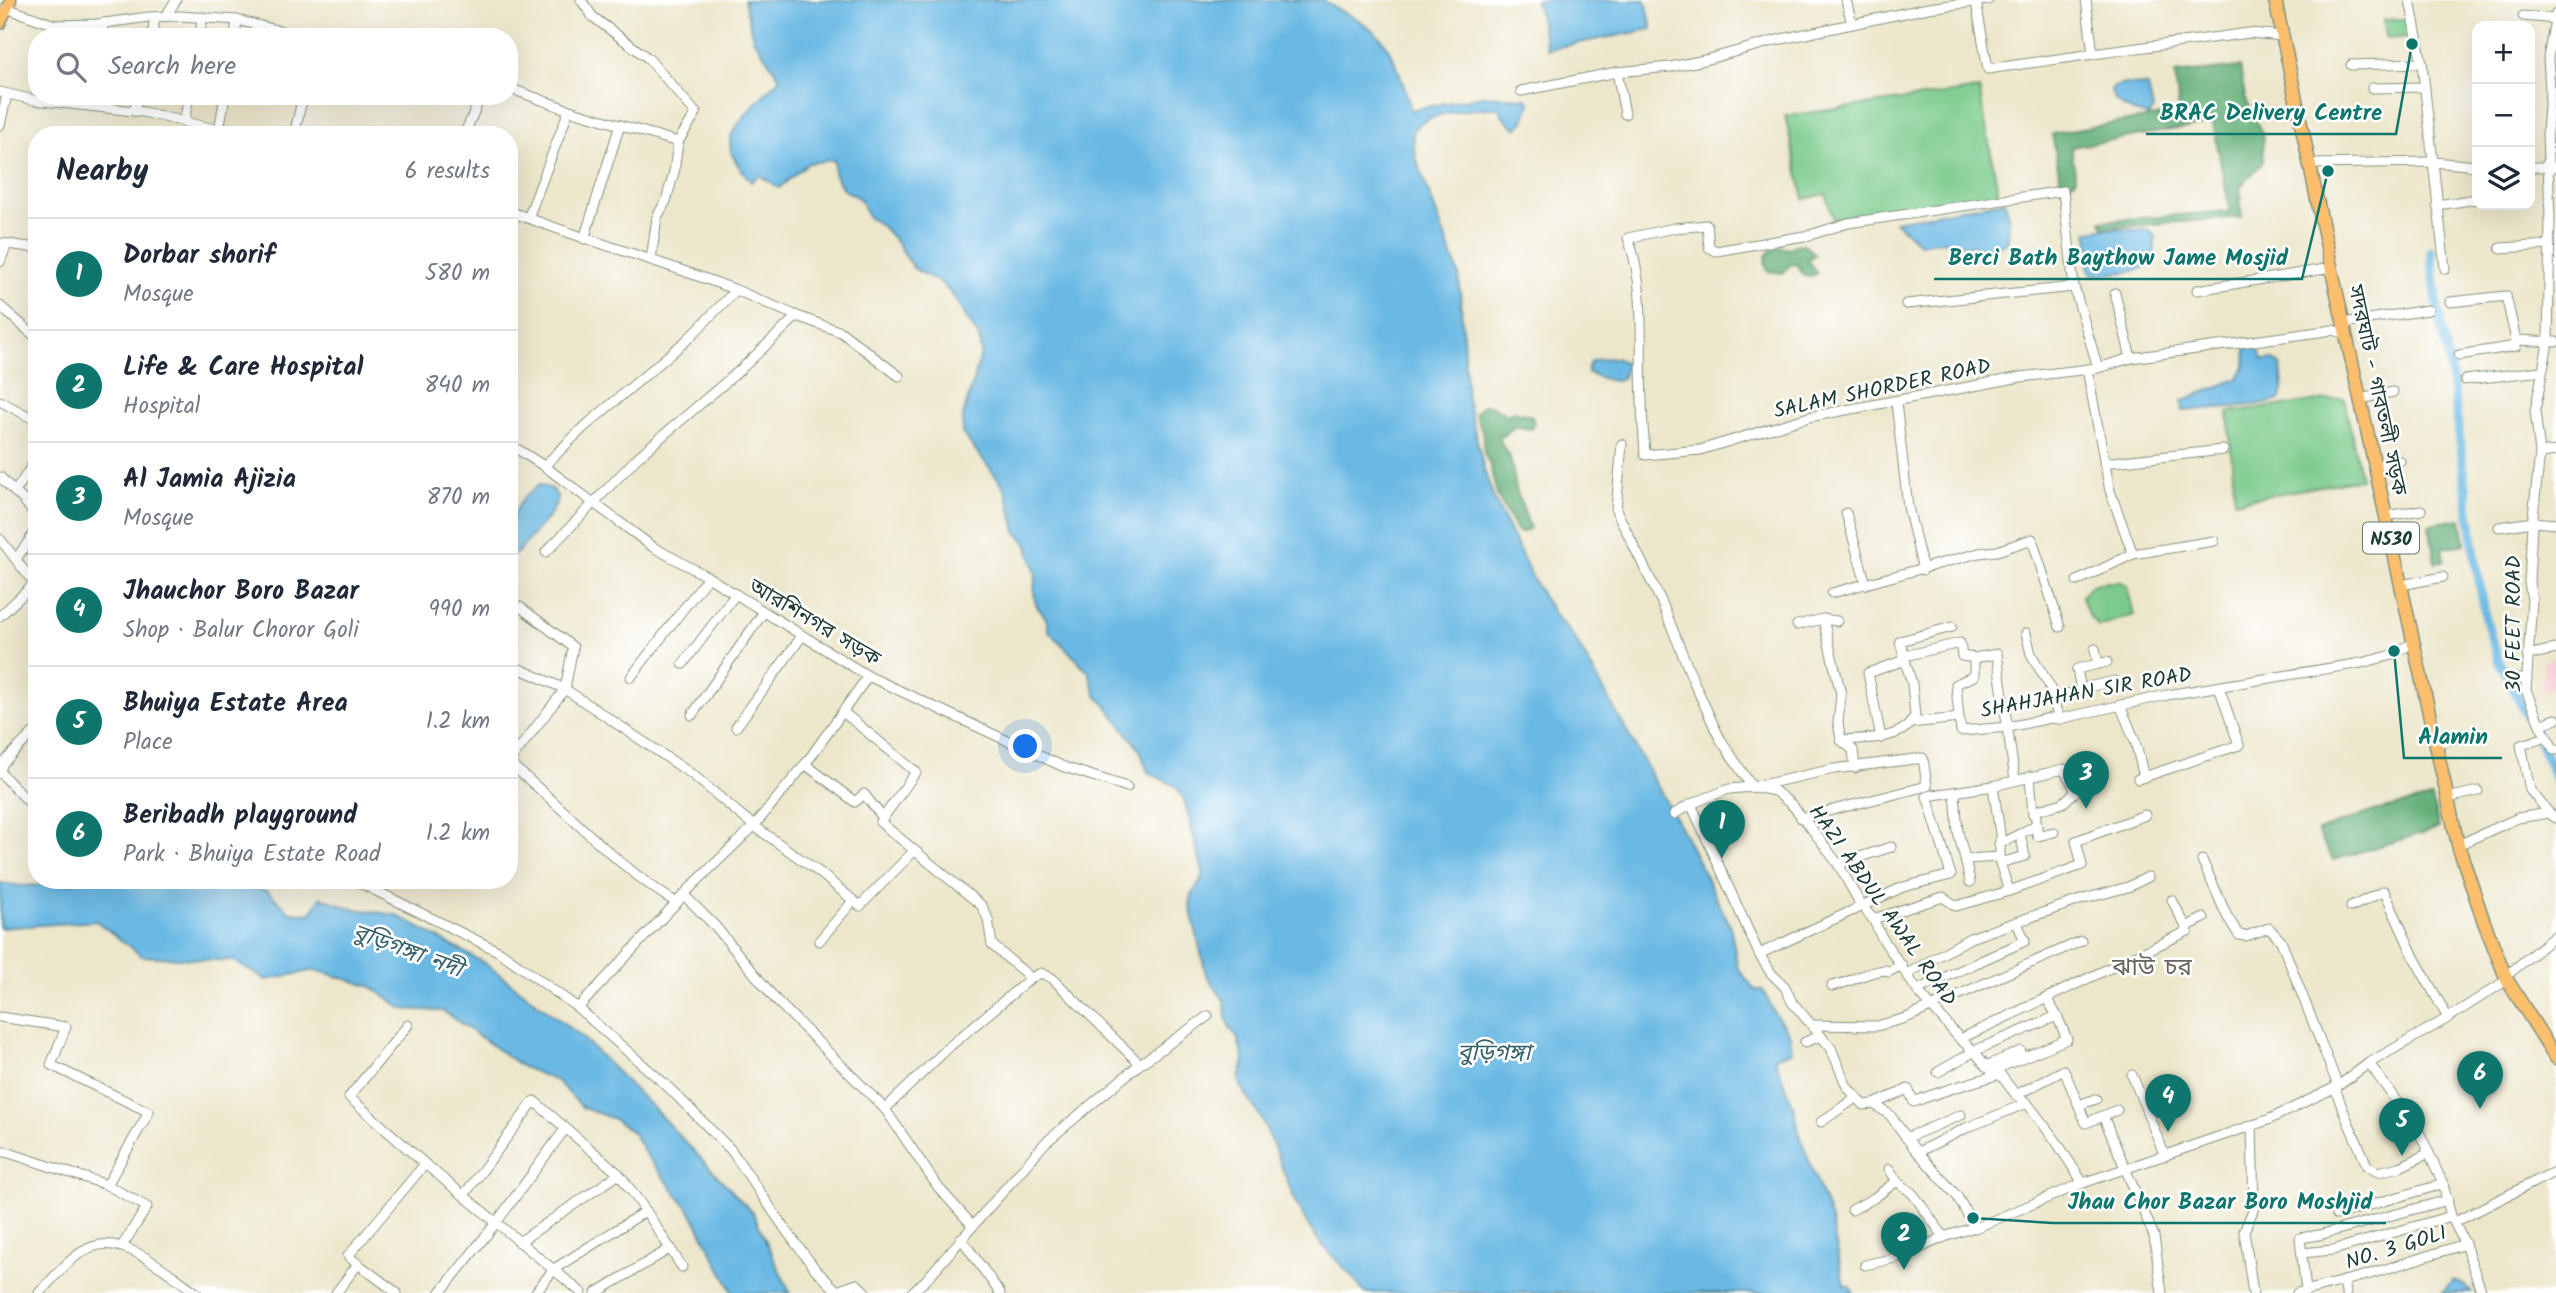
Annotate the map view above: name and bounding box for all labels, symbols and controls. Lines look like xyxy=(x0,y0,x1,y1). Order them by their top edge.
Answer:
map controls xyxy=(2472,21,2535,210)
button: + xyxy=(2472,21,2535,84)
search box xyxy=(28,28,518,105)
text: Search here xyxy=(108,46,236,88)
icon: search xyxy=(52,48,90,86)
button: − xyxy=(2472,84,2535,147)
callout: BRAC Delivery Centre xyxy=(2146,90,2396,134)
text: BRAC Delivery Centre xyxy=(2160,96,2382,132)
button: layers xyxy=(2472,147,2535,210)
text: Nearby xyxy=(56,148,148,196)
text: 6 results xyxy=(405,154,490,190)
text: Dorbar shorif xyxy=(123,235,275,277)
callout: Berci Bath Baythow Jame Mosjid xyxy=(1934,235,2302,279)
text: Berci Bath Baythow Jame Mosjid xyxy=(1948,241,2289,277)
text: 1 xyxy=(76,256,82,292)
text: 580 m xyxy=(425,256,490,292)
text: Mosque xyxy=(123,277,194,313)
street label: সদরঘাট - গাবতলী সড়ক xyxy=(2338,281,2415,500)
text: Life & Care Hospital xyxy=(123,347,363,389)
street label: SALAM SHORDER ROAD xyxy=(1771,350,1994,429)
text: 2 xyxy=(72,368,86,404)
text: 840 m xyxy=(424,368,490,404)
text: Hospital xyxy=(123,389,200,425)
text: Al Jamia Ajizia xyxy=(123,459,296,501)
text: 3 xyxy=(73,480,85,516)
text: 870 m xyxy=(427,480,490,516)
text: Mosque xyxy=(123,501,194,537)
road number: N530 xyxy=(2363,523,2419,554)
street label: 30 FEET ROAD xyxy=(2498,555,2531,693)
street label: আরশিনগর সড়ক xyxy=(741,570,887,676)
text: Jhauchor Boro Bazar xyxy=(123,571,359,613)
text: 4 xyxy=(73,592,85,628)
text: 990 m xyxy=(429,592,490,628)
text: Shop · Balur Choror Goli xyxy=(123,613,359,649)
street label: SHAHJAHAN SIR ROAD xyxy=(1978,659,2194,728)
text: Bhuiya Estate Area xyxy=(123,683,348,725)
text: 5 xyxy=(73,704,85,740)
text: 1.2 km xyxy=(426,704,490,740)
callout: Alamin xyxy=(2404,714,2502,758)
text: Alamin xyxy=(2418,720,2488,756)
text: Place xyxy=(123,725,173,761)
your location xyxy=(1008,729,1042,763)
pin: 3 xyxy=(2063,751,2109,809)
text: Beribadh playground xyxy=(123,795,357,837)
street label: HAZI ABDUL AWAL ROAD xyxy=(1799,798,1964,1014)
pin: 1 xyxy=(1699,800,1745,858)
text: 6 xyxy=(73,816,85,852)
text: 1.2 km xyxy=(426,816,490,852)
text: Park · Bhuiya Estate Road xyxy=(123,837,380,873)
water label: বুড়িগঙ্গা নদী xyxy=(347,915,471,990)
district label: ঝাউ চর xyxy=(2111,949,2192,988)
water label: বুড়িগঙ্গা xyxy=(1457,1036,1534,1072)
pin: 6 xyxy=(2457,1051,2503,1109)
pin: 4 xyxy=(2145,1074,2191,1132)
pin: 5 xyxy=(2379,1098,2425,1156)
callout: Jhau Chor Bazar Boro Moshjid xyxy=(2053,1179,2386,1223)
text: Jhau Chor Bazar Boro Moshjid xyxy=(2067,1185,2373,1221)
pin: 2 xyxy=(1881,1212,1927,1270)
street label: NO. 3 GOLI xyxy=(2342,1217,2451,1280)

